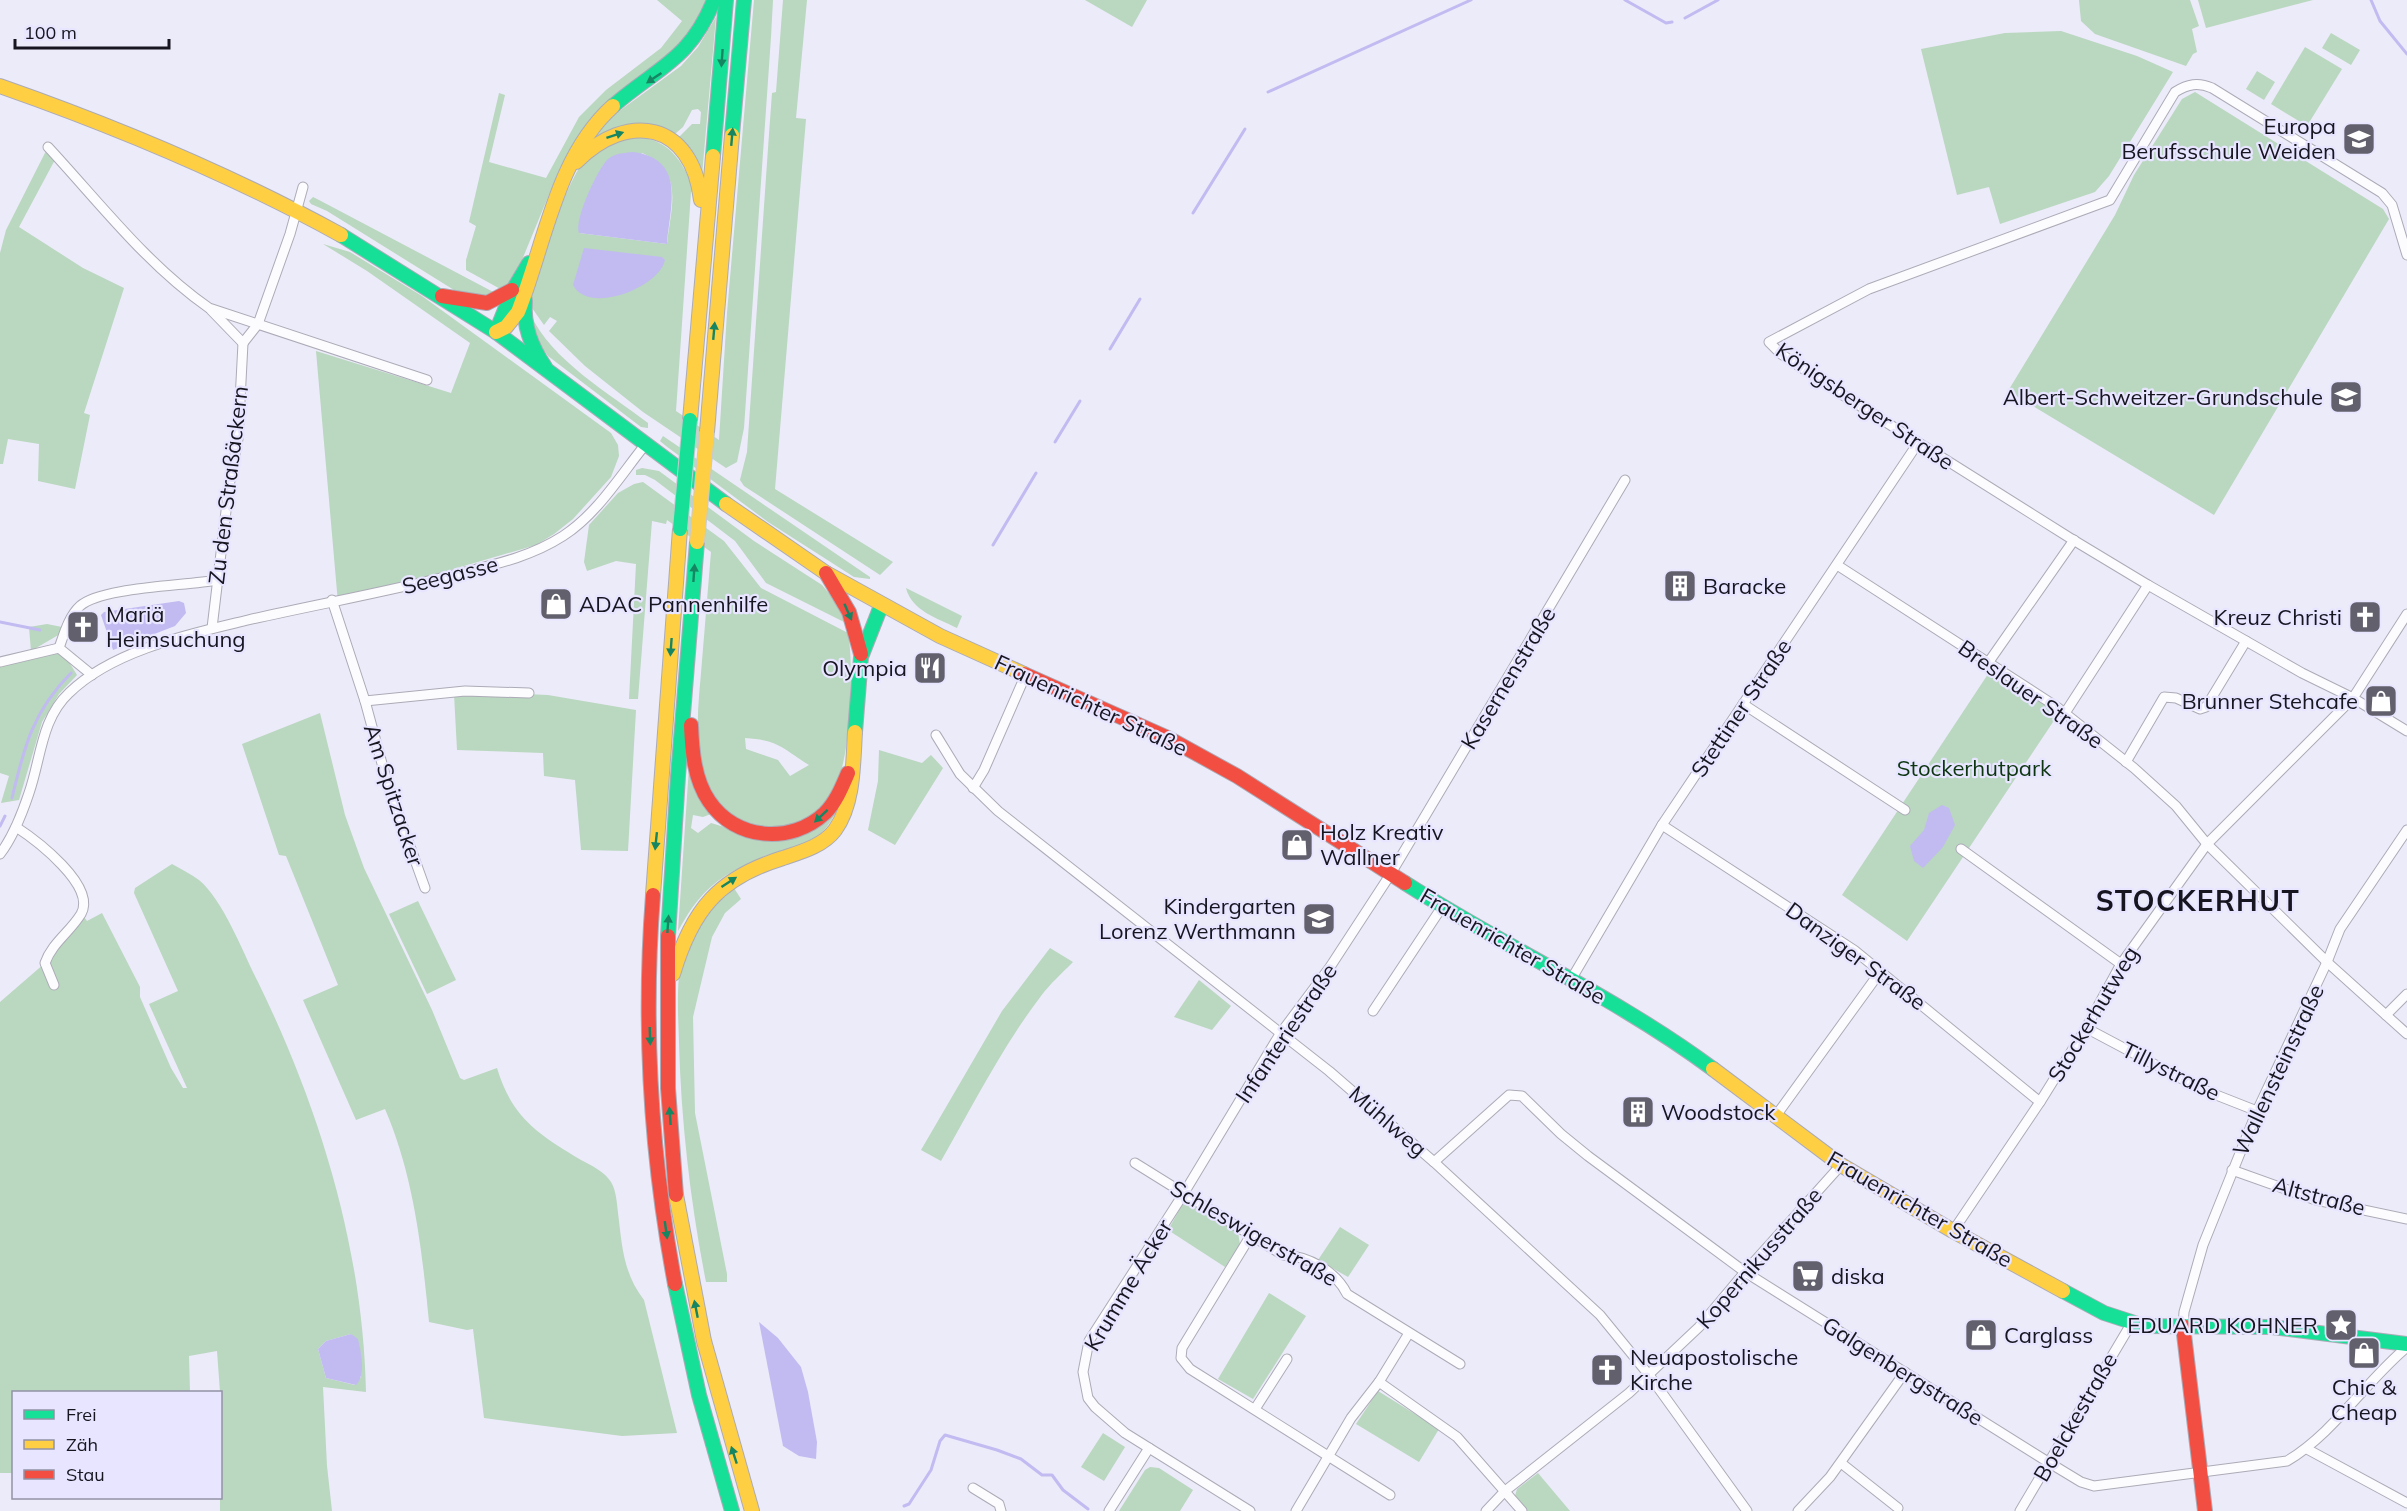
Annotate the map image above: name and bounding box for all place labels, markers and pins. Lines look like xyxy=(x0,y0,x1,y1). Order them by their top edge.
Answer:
place label: Europa Berufsschule Weiden xyxy=(2121,112,2336,165)
school or university icon: Europa Berufsschule Weiden xyxy=(2341,121,2377,157)
school or university icon: Albert-Schweitzer-Grundschule xyxy=(2328,379,2364,415)
place label: Albert-Schweitzer-Grundschule xyxy=(2003,383,2323,411)
building icon: Baracke xyxy=(1662,568,1698,604)
place label: Baracke xyxy=(1703,572,1786,600)
shop icon: ADAC Pannenhilfe xyxy=(538,586,574,622)
place label: ADAC Pannenhilfe xyxy=(579,590,768,618)
church icon: Kreuz Christi xyxy=(2347,599,2383,635)
place label: Mariä Heimsuchung xyxy=(106,600,246,653)
place label: Kreuz Christi xyxy=(2213,603,2342,631)
church icon: Mariä Heimsuchung xyxy=(65,609,101,645)
restaurant icon: Olympia xyxy=(912,650,948,686)
place label: Olympia xyxy=(822,654,907,682)
shop icon: Brunner Stehcafe xyxy=(2363,683,2399,719)
place label: Brunner Stehcafe xyxy=(2182,687,2358,715)
place label: Holz Kreativ Wallner xyxy=(1320,818,1444,871)
shop icon: Holz Kreativ Wallner xyxy=(1279,827,1315,863)
place label: Kindergarten Lorenz Werthmann xyxy=(1099,892,1296,945)
school or university icon: Kindergarten Lorenz Werthmann xyxy=(1301,901,1337,937)
building icon: Woodstock xyxy=(1620,1094,1656,1130)
place label: Woodstock xyxy=(1661,1098,1776,1126)
supermarket icon: diska xyxy=(1790,1258,1826,1294)
place label: diska xyxy=(1831,1262,1885,1290)
place icon: EDUARD KOHNER xyxy=(2323,1307,2359,1343)
place label: EDUARD KOHNER xyxy=(2127,1311,2318,1339)
shop icon: Carglass xyxy=(1963,1317,1999,1353)
place label: Carglass xyxy=(2004,1321,2093,1349)
shop icon: Chic & Cheap xyxy=(2346,1335,2382,1371)
place label: Neuapostolische Kirche xyxy=(1630,1343,1798,1396)
church icon: Neuapostolische Kirche xyxy=(1589,1352,1625,1388)
place label: Chic & Cheap xyxy=(2331,1373,2398,1426)

